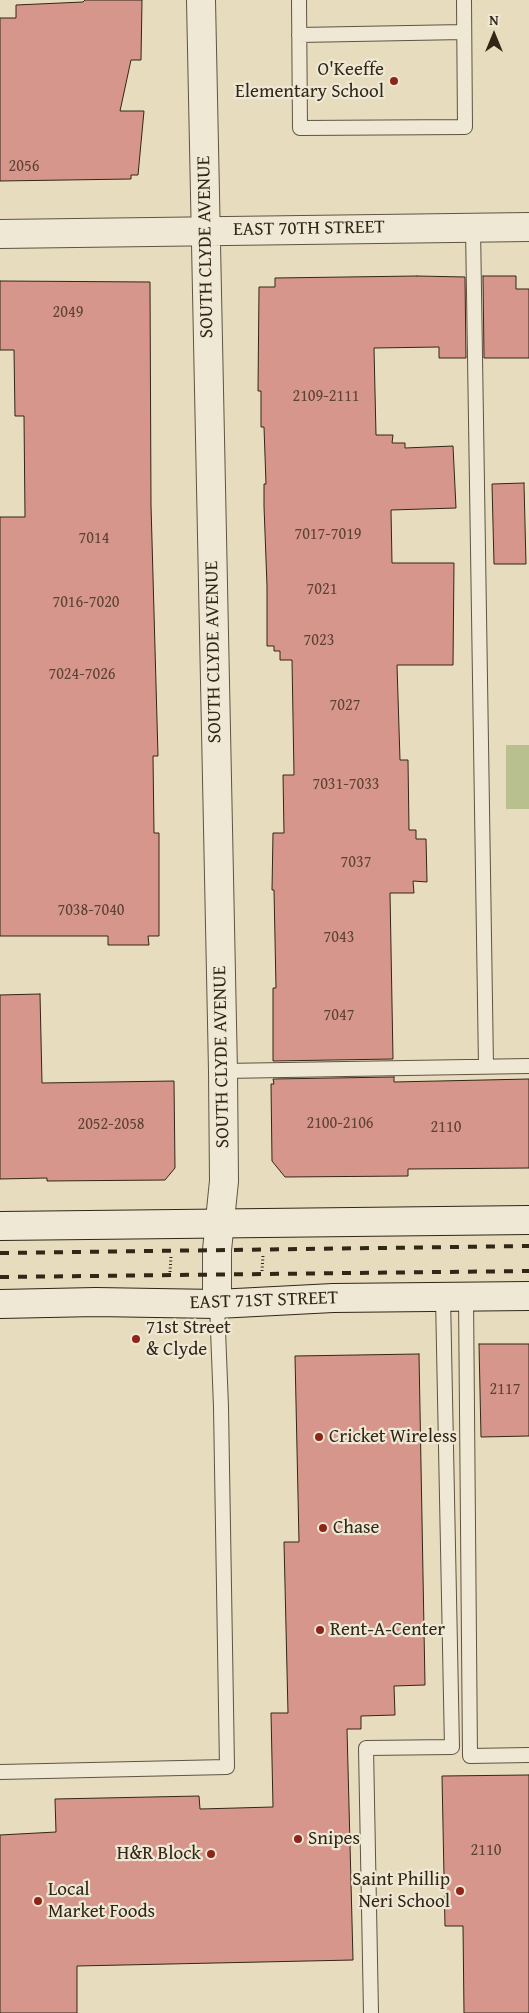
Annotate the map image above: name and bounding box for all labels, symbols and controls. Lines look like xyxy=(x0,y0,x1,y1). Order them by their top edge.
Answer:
north arrow xyxy=(469,10,519,60)
text: N xyxy=(489,10,499,30)
place label: O'Keeffe Elementary School xyxy=(235,59,384,103)
marker: O'Keeffe Elementary School xyxy=(388,75,400,87)
street label: SOUTH CLYDE AVENUE xyxy=(193,156,219,338)
house number: 2056 xyxy=(9,157,39,177)
street label: EAST 70TH STREET xyxy=(233,216,385,242)
house number: 2049 xyxy=(53,303,83,323)
house number: 2109-2111 xyxy=(292,387,360,407)
house number: 7017-7019 xyxy=(294,525,362,545)
house number: 7014 xyxy=(79,529,109,549)
street label: SOUTH CLYDE AVENUE xyxy=(201,561,227,743)
house number: 7021 xyxy=(307,580,337,600)
house number: 7016-7020 xyxy=(52,593,120,613)
house number: 7023 xyxy=(304,631,334,651)
house number: 7024-7026 xyxy=(48,665,116,685)
house number: 7027 xyxy=(330,696,360,716)
house number: 7031-7033 xyxy=(312,775,380,795)
house number: 7037 xyxy=(341,853,371,873)
house number: 7038-7040 xyxy=(57,901,125,921)
house number: 7043 xyxy=(324,928,354,948)
street label: SOUTH CLYDE AVENUE xyxy=(209,966,235,1148)
house number: 7047 xyxy=(324,1006,354,1026)
house number: 2100-2106 xyxy=(306,1114,374,1134)
house number: 2052-2058 xyxy=(77,1115,145,1135)
house number: 2110 xyxy=(431,1118,461,1138)
street label: EAST 71ST STREET xyxy=(189,1287,339,1315)
place label: 71st Street & Clyde xyxy=(146,1317,231,1361)
marker: 71st Street & Clyde xyxy=(130,1333,142,1345)
house number: 2117 xyxy=(490,1380,520,1400)
place label: Cricket Wireless xyxy=(329,1426,457,1448)
marker: Cricket Wireless xyxy=(313,1431,325,1443)
place label: Chase xyxy=(333,1517,379,1539)
marker: Chase xyxy=(317,1522,329,1534)
place label: Rent-A-Center xyxy=(330,1619,445,1641)
marker: Rent-A-Center xyxy=(314,1624,326,1636)
place label: Snipes xyxy=(308,1828,360,1850)
marker: Snipes xyxy=(292,1833,304,1845)
house number: 2110 xyxy=(471,1841,501,1861)
place label: H&R Block xyxy=(117,1843,201,1865)
marker: H&R Block xyxy=(205,1848,217,1860)
place label: Saint Phillip Neri School xyxy=(352,1869,450,1913)
place label: Local Market Foods xyxy=(48,1879,155,1923)
marker: Saint Phillip Neri School xyxy=(454,1885,466,1897)
marker: Local Market Foods xyxy=(32,1895,44,1907)

